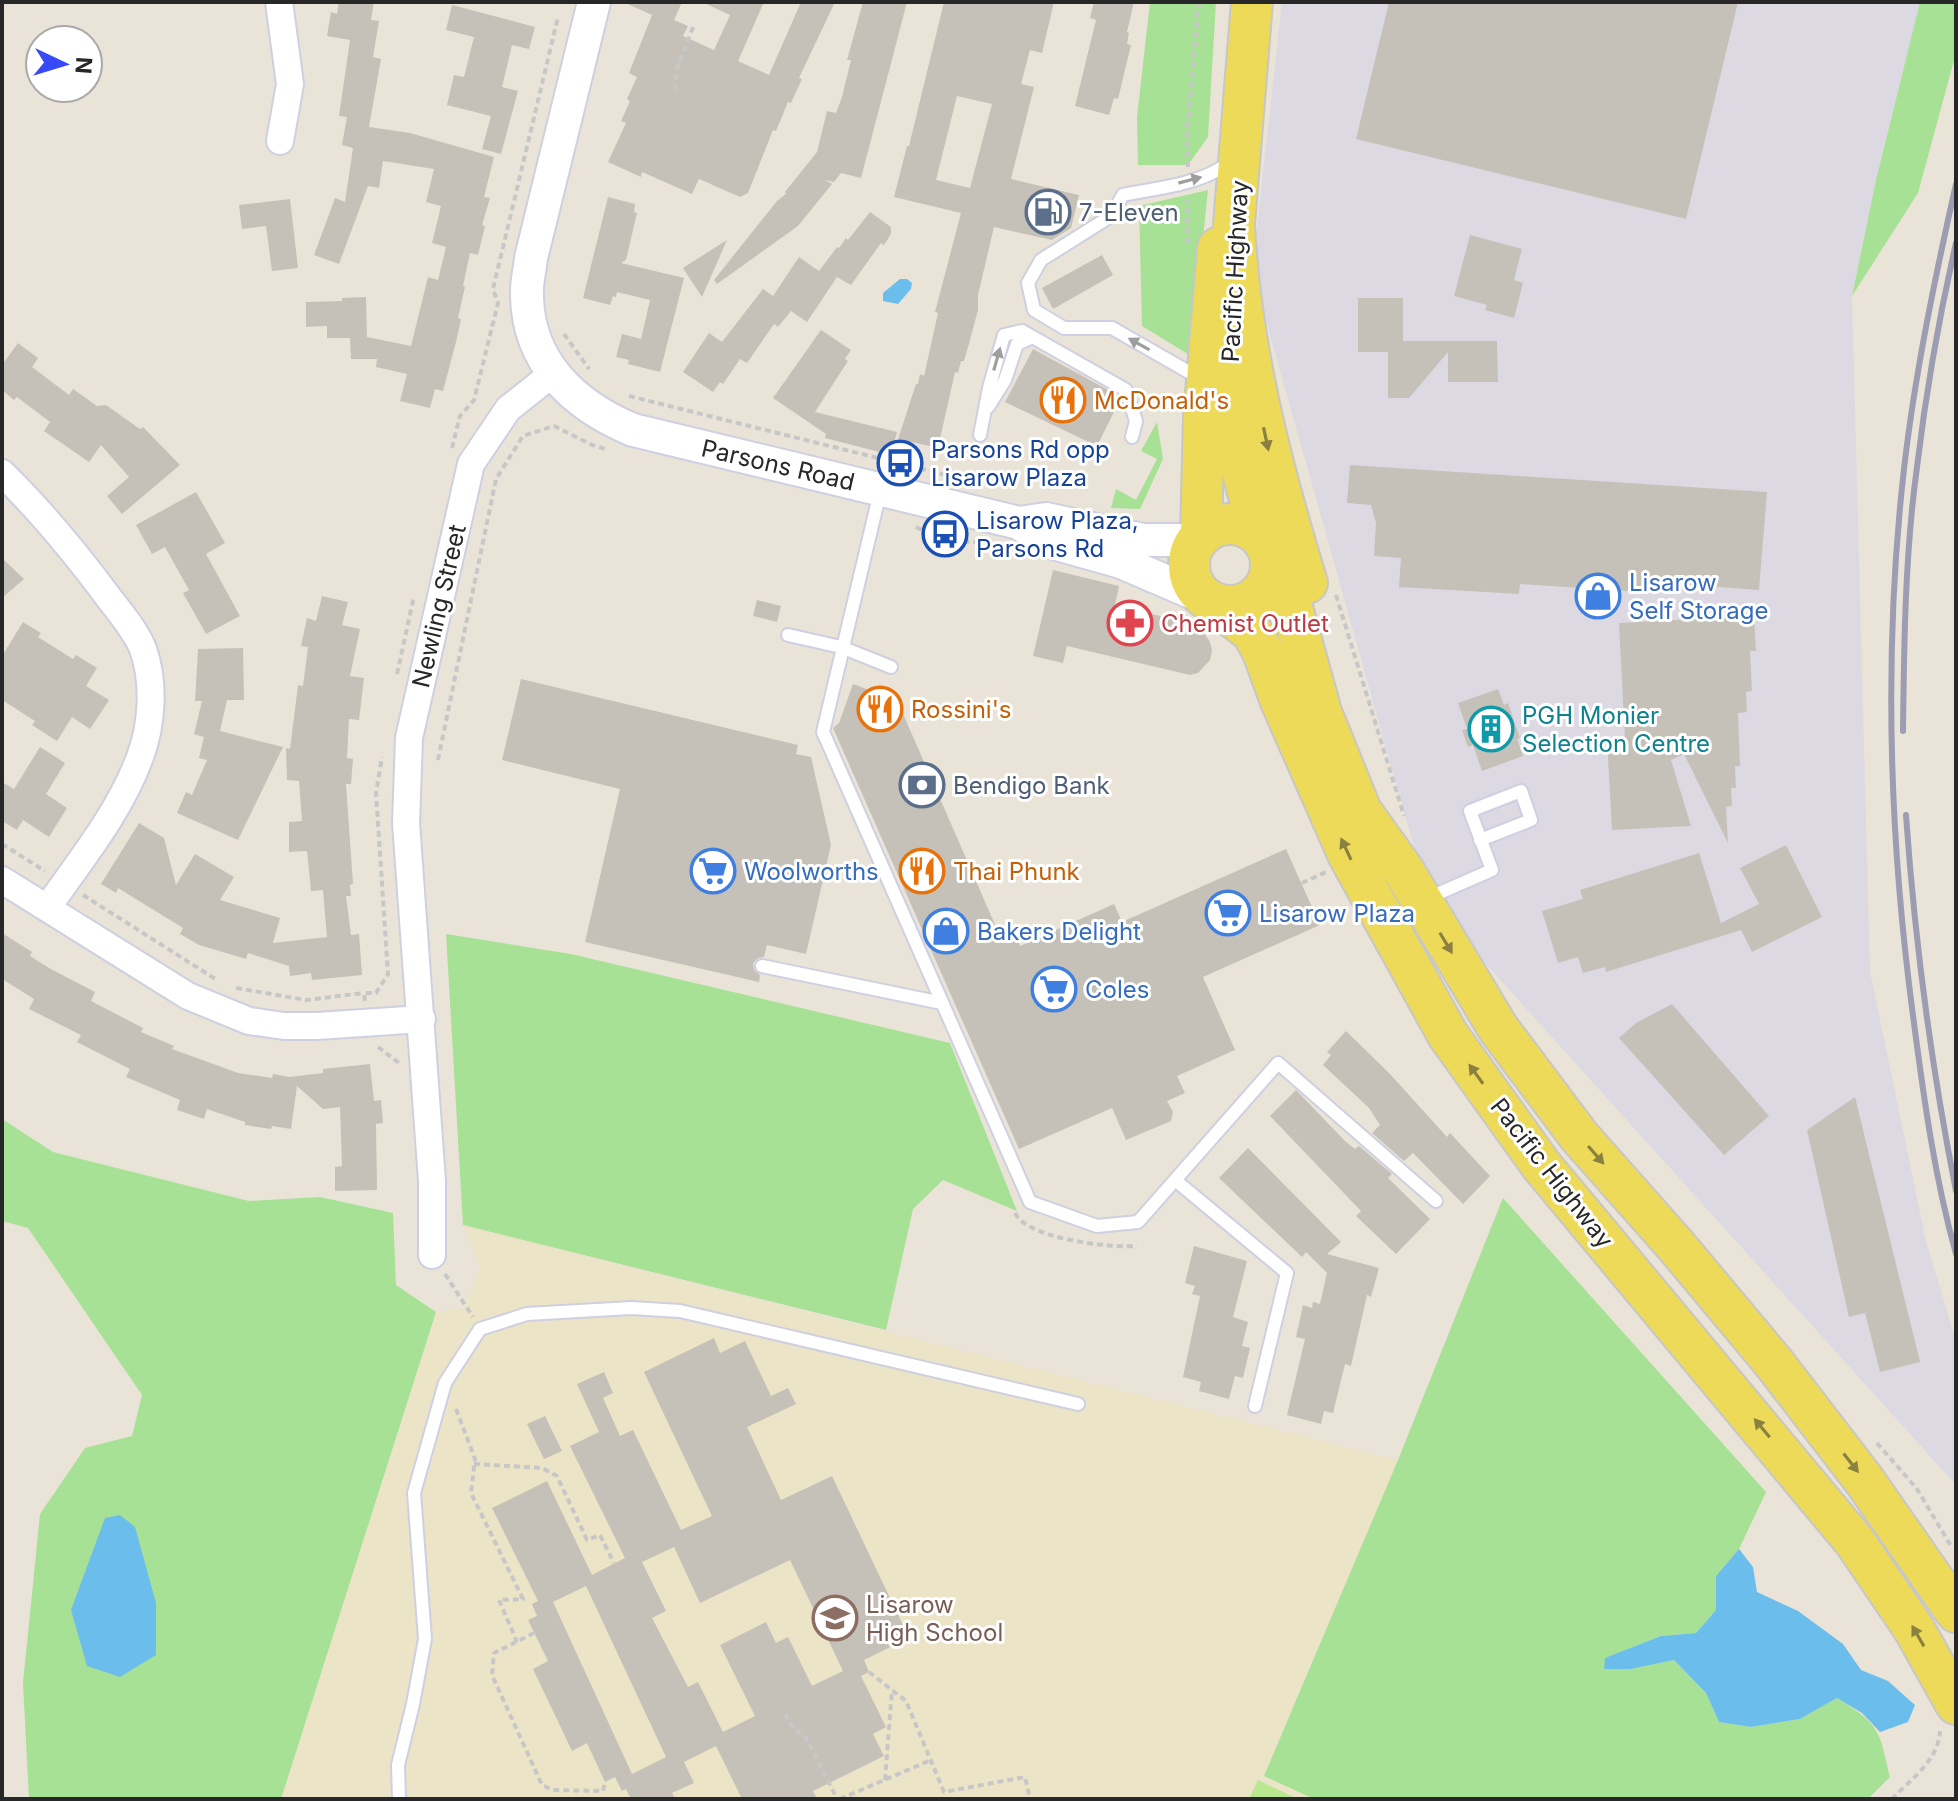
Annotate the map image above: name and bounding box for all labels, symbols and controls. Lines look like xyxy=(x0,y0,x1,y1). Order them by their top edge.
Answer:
north arrow xyxy=(24,24,104,104)
text: N xyxy=(70,56,98,75)
one-way arrow xyxy=(1179,173,1203,186)
street label: Pacific Highway xyxy=(1216,179,1254,363)
fuel station icon: 7-Eleven xyxy=(1024,188,1072,236)
place label: 7-Eleven xyxy=(1079,198,1179,227)
one-way arrow xyxy=(1128,337,1151,351)
one-way arrow xyxy=(991,346,1004,370)
restaurant icon: McDonald's xyxy=(1039,376,1087,424)
place label: McDonald's xyxy=(1094,386,1229,415)
one-way arrow xyxy=(1260,427,1273,452)
street label: Parsons Road xyxy=(699,433,857,497)
place label: Parsons Rd opp Lisarow Plaza xyxy=(931,435,1110,492)
bus stop icon: Parsons Rd opp Lisarow Plaza xyxy=(876,439,924,487)
place label: Lisarow Plaza, Parsons Rd xyxy=(976,506,1139,563)
bus stop icon: Lisarow Plaza, Parsons Rd xyxy=(921,510,969,558)
street label: Newling Street xyxy=(406,522,472,690)
place label: Lisarow Self Storage xyxy=(1629,568,1768,625)
shop icon: Lisarow Self Storage xyxy=(1574,572,1622,620)
pharmacy icon: Chemist Outlet xyxy=(1106,599,1154,647)
place label: Chemist Outlet xyxy=(1161,609,1329,638)
restaurant icon: Rossini's xyxy=(856,685,904,733)
place label: Rossini's xyxy=(911,695,1012,724)
place label: PGH Monier Selection Centre xyxy=(1522,701,1710,758)
building icon: PGH Monier Selection Centre xyxy=(1467,705,1515,753)
bank icon: Bendigo Bank xyxy=(898,761,946,809)
place label: Bendigo Bank xyxy=(953,771,1110,800)
one-way arrow xyxy=(1339,837,1353,860)
supermarket icon: Woolworths xyxy=(689,847,737,895)
restaurant icon: Thai Phunk xyxy=(898,847,946,895)
place label: Woolworths xyxy=(744,857,879,886)
place label: Thai Phunk xyxy=(953,857,1080,886)
supermarket icon: Lisarow Plaza xyxy=(1204,889,1252,937)
place label: Lisarow Plaza xyxy=(1259,899,1415,928)
shop icon: Bakers Delight xyxy=(922,907,970,955)
place label: Bakers Delight xyxy=(977,917,1141,946)
one-way arrow xyxy=(1439,932,1453,954)
supermarket icon: Coles xyxy=(1030,965,1078,1013)
place label: Coles xyxy=(1085,975,1149,1004)
one-way arrow xyxy=(1468,1063,1484,1084)
street label: Pacific Highway xyxy=(1484,1092,1620,1254)
one-way arrow xyxy=(1587,1145,1604,1165)
one-way arrow xyxy=(1754,1419,1771,1439)
one-way arrow xyxy=(1843,1453,1859,1473)
place label: Lisarow High School xyxy=(866,1590,1003,1647)
school or university icon: Lisarow High School xyxy=(811,1594,859,1642)
one-way arrow xyxy=(1911,1625,1925,1647)

